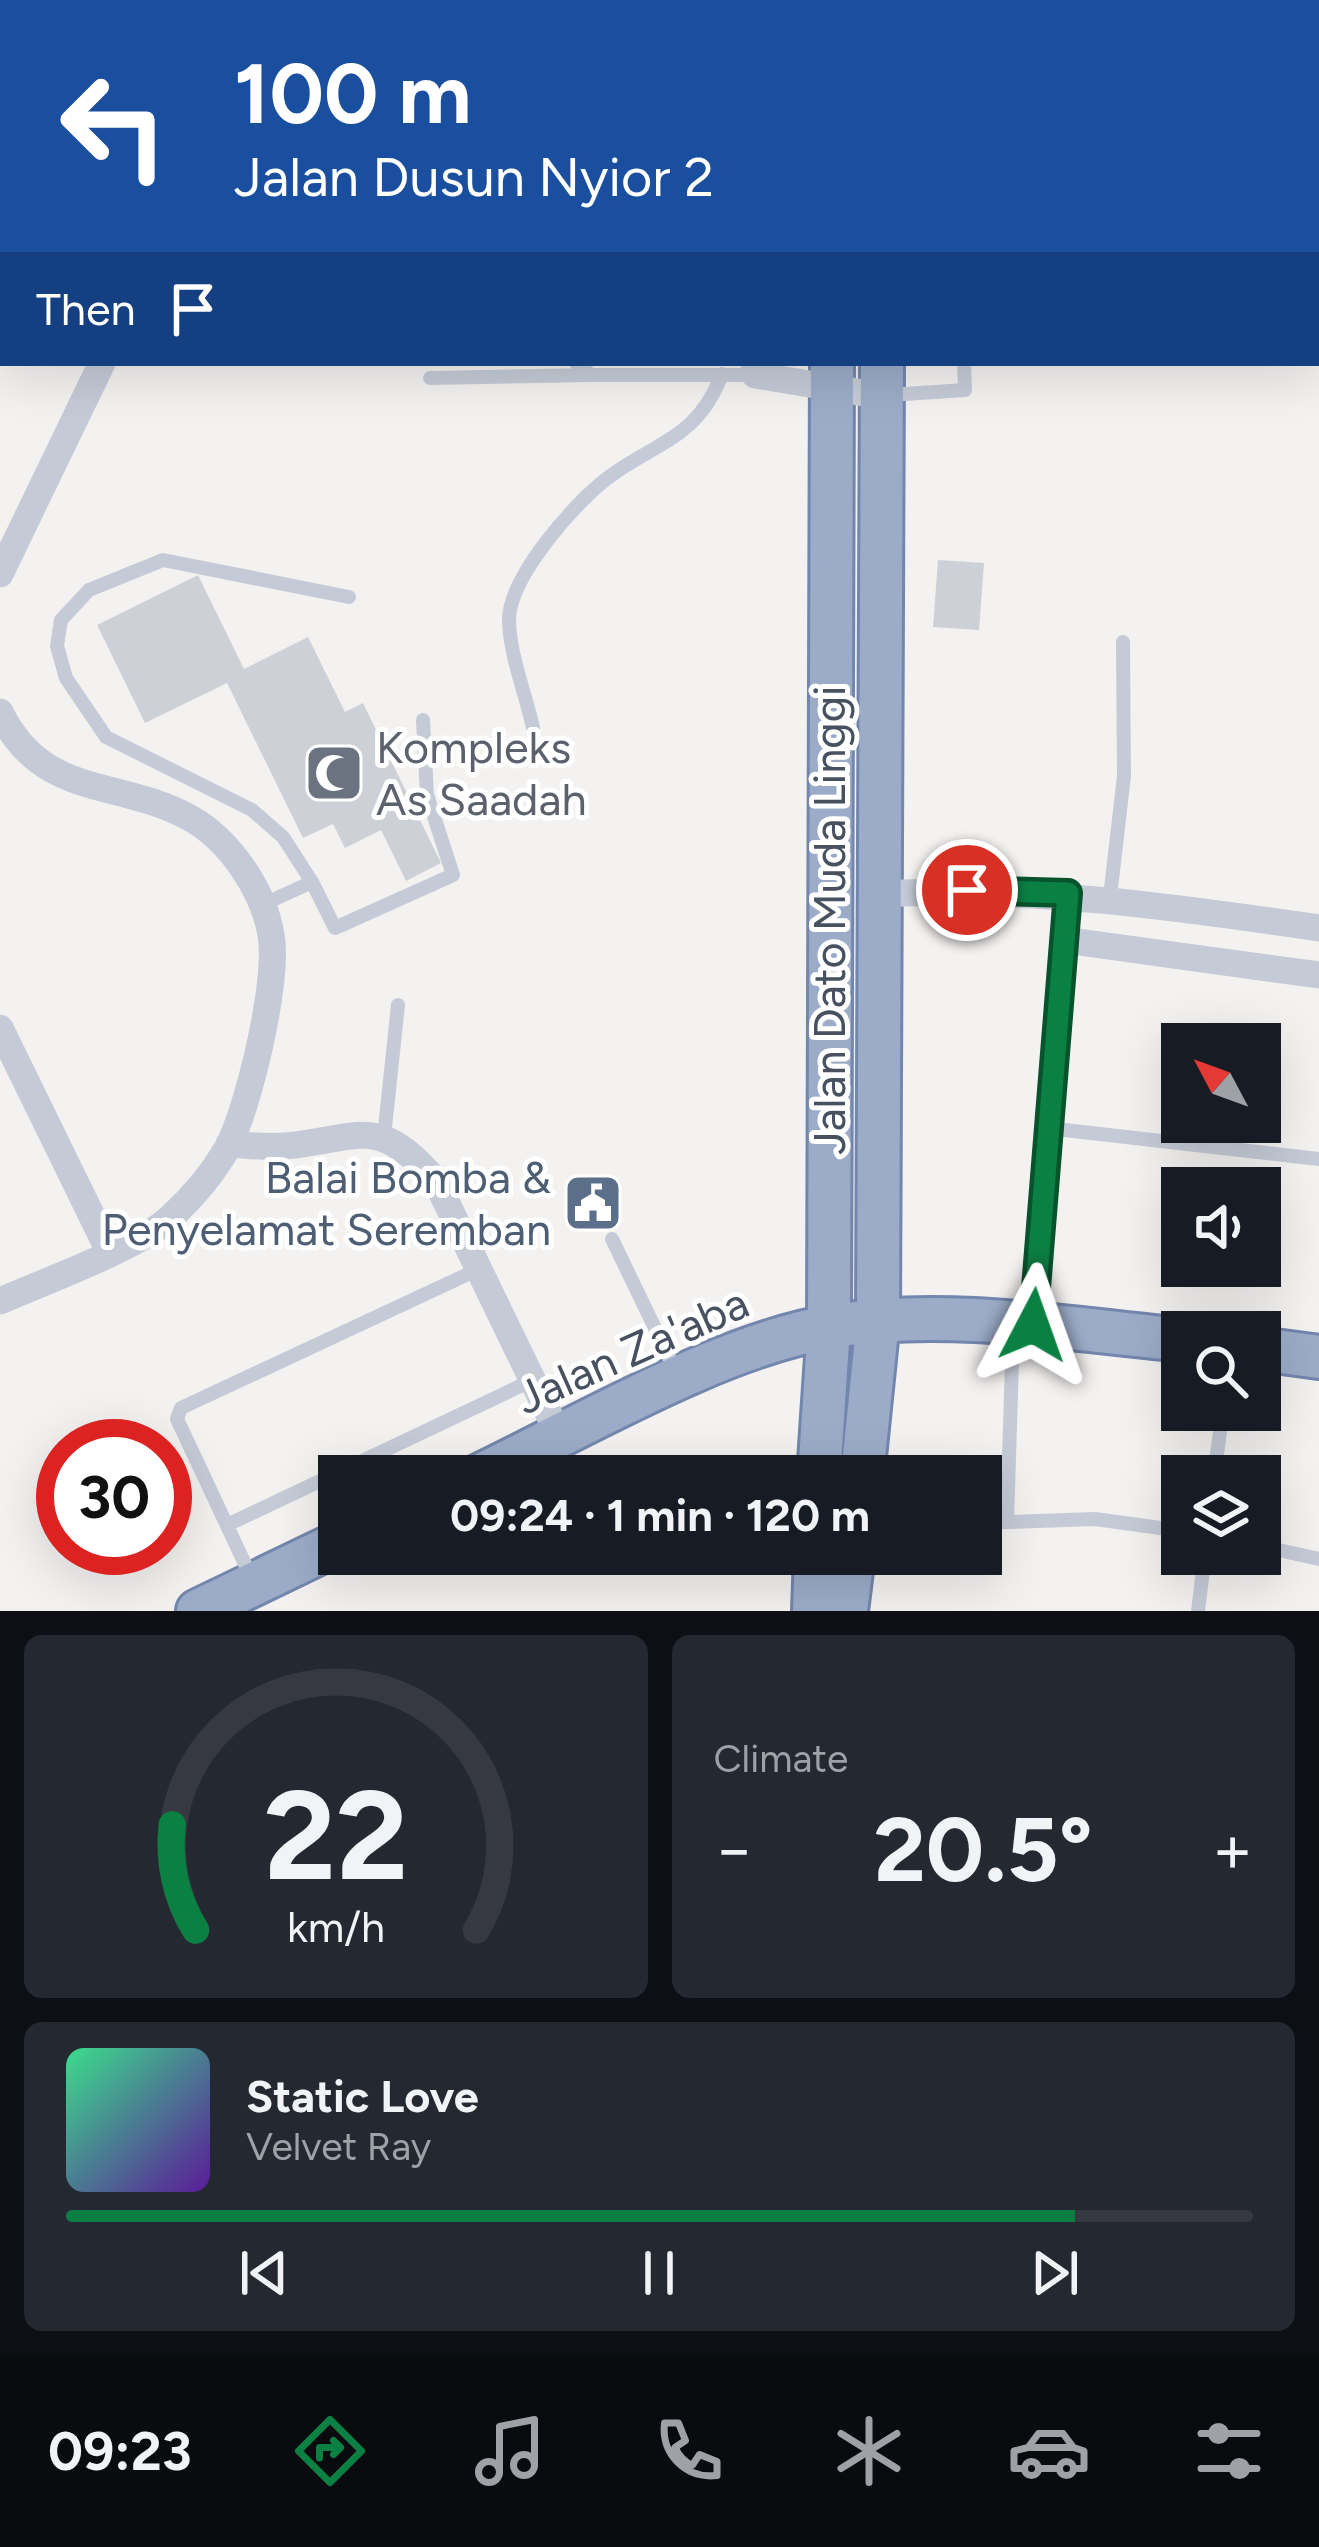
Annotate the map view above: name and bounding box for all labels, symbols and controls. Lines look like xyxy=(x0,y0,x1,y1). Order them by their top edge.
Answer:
text: 100 m xyxy=(234,43,472,144)
icon: left xyxy=(36,48,192,204)
text: Jalan Dusun Nyior 2 xyxy=(234,145,714,210)
icon: arrive xyxy=(160,276,226,342)
text: Then xyxy=(36,282,136,336)
street label: Jalan Dato Muda Linggi xyxy=(802,685,856,1155)
place label: Kompleks As Saadah xyxy=(376,720,587,826)
mosque icon: Kompleks As Saadah xyxy=(303,742,365,804)
pin xyxy=(916,839,1018,941)
icon: arrive xyxy=(934,857,1000,923)
north arrow xyxy=(1161,1023,1281,1143)
map controls xyxy=(1161,1023,1281,1575)
place label: Balai Bomba & Penyelamat Seremban xyxy=(101,1150,551,1256)
button: sound xyxy=(1161,1167,1281,1287)
public building icon: Balai Bomba & Penyelamat Seremban xyxy=(562,1172,624,1234)
position arrow xyxy=(970,1262,1096,1388)
street label: Jalan Za'aba xyxy=(508,1275,756,1425)
button: search xyxy=(1161,1311,1281,1431)
speed limit sign: 30 xyxy=(36,1419,192,1575)
button: layers xyxy=(1161,1455,1281,1575)
text: 09:24 · 1 min · 120 m xyxy=(450,1488,870,1542)
text: Climate xyxy=(714,1735,848,1782)
text: 22 xyxy=(263,1760,408,1910)
text: 20.5° xyxy=(874,1795,1093,1904)
text: − xyxy=(714,1809,755,1889)
text: + xyxy=(1212,1809,1253,1889)
text: km/h xyxy=(287,1900,385,1952)
text: Static Love xyxy=(246,2069,479,2123)
text: Velvet Ray xyxy=(246,2123,431,2170)
icon: previous xyxy=(231,2240,297,2306)
icon: pause xyxy=(626,2240,692,2306)
icon: next xyxy=(1022,2240,1088,2306)
icon: directions xyxy=(288,2409,372,2493)
icon: music xyxy=(468,2409,552,2493)
icon: phone xyxy=(647,2409,731,2493)
icon: climate xyxy=(827,2409,911,2493)
icon: car xyxy=(1007,2409,1091,2493)
icon: filters xyxy=(1187,2409,1271,2493)
text: 09:23 xyxy=(48,2419,192,2484)

